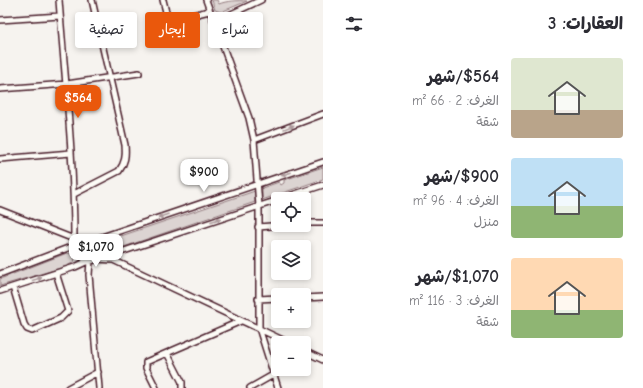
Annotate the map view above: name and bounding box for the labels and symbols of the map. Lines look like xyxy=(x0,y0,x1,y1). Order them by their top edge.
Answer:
pin: $564 xyxy=(54,85,102,119)
one-way arrow xyxy=(283,123,295,129)
pin: $900 xyxy=(180,159,228,193)
one-way arrow xyxy=(280,171,292,177)
one-way arrow xyxy=(157,213,169,219)
one-way arrow xyxy=(210,217,222,223)
pin: $1,070 xyxy=(63,234,129,268)
one-way arrow xyxy=(31,276,43,282)

